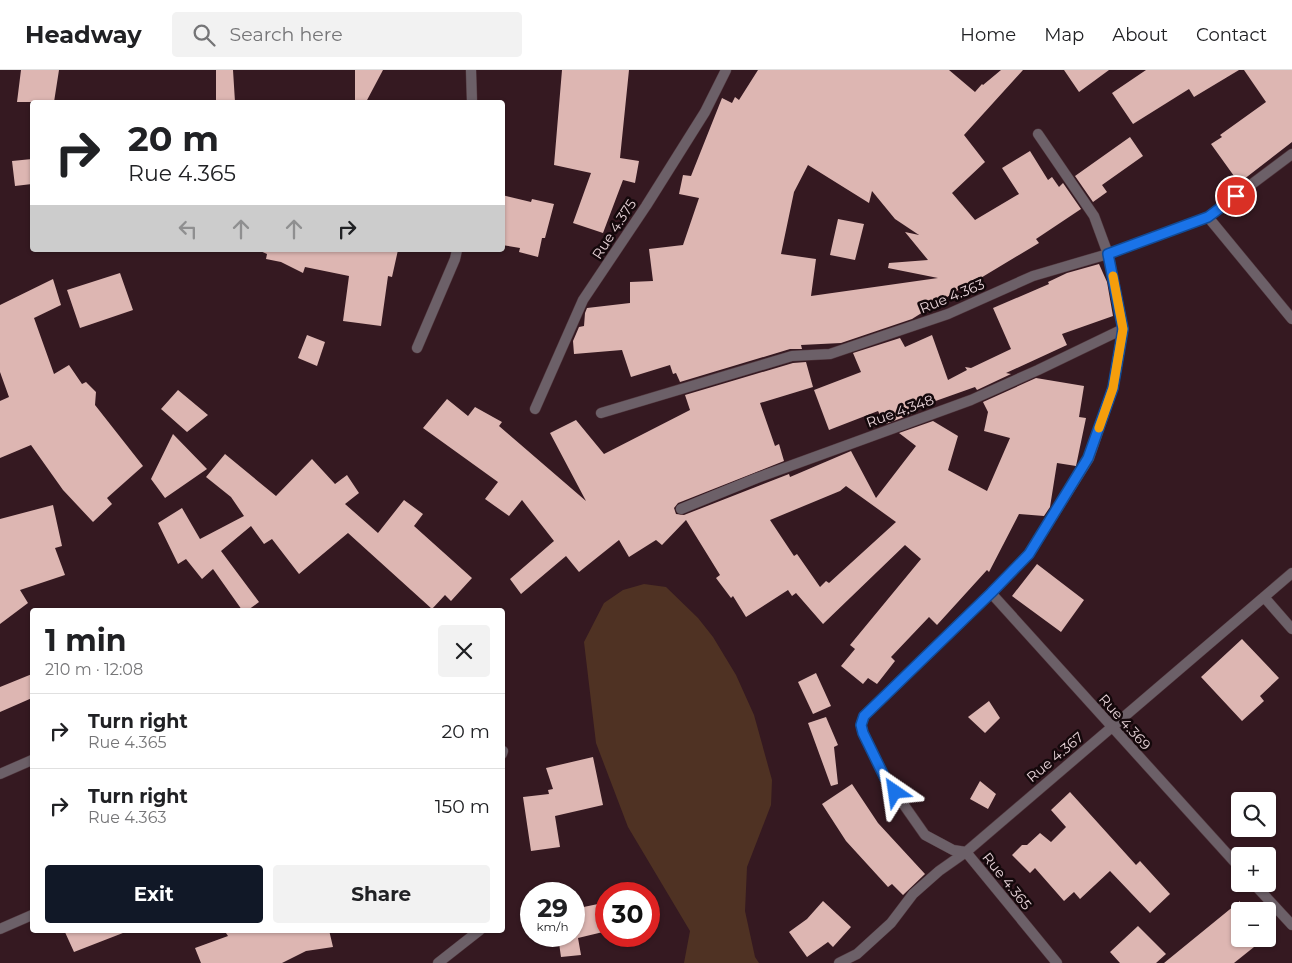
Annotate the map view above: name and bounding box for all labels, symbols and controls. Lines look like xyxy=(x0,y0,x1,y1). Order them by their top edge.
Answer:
search box xyxy=(172,12,522,57)
text: Headway xyxy=(25,20,142,49)
icon: search xyxy=(190,21,218,49)
text: Search here xyxy=(230,23,343,46)
text: Home xyxy=(960,24,1016,46)
text: Map xyxy=(1044,24,1084,46)
text: About xyxy=(1112,24,1168,46)
text: Contact xyxy=(1196,24,1267,46)
text: 20 m xyxy=(128,117,219,160)
icon: right xyxy=(45,120,110,185)
text: Rue 4.365 xyxy=(128,160,236,187)
pin xyxy=(1215,175,1257,217)
icon: arrive xyxy=(1222,182,1250,210)
street label: Rue 4.375 xyxy=(588,196,640,262)
icon: left xyxy=(174,215,202,243)
icon: ahead xyxy=(227,215,255,243)
icon: ahead xyxy=(280,215,308,243)
icon: right xyxy=(333,215,361,243)
street label: Rue 4.363 xyxy=(917,275,987,317)
street label: Rue 4.348 xyxy=(864,390,936,432)
text: 1 min xyxy=(45,622,126,659)
button: close xyxy=(438,625,490,677)
text: 210 m · 12:08 xyxy=(45,660,143,679)
street label: Rue 4.369 xyxy=(1095,690,1155,754)
text: Turn right xyxy=(88,710,188,733)
icon: right xyxy=(45,717,73,745)
text: 20 m xyxy=(442,720,490,743)
street label: Rue 4.367 xyxy=(1023,728,1087,786)
text: Rue 4.365 xyxy=(88,733,166,752)
position arrow xyxy=(868,765,920,817)
text: Turn right xyxy=(88,785,188,808)
icon: right xyxy=(45,792,73,820)
map controls xyxy=(1231,792,1276,947)
button: search xyxy=(1231,792,1276,837)
text: 150 m xyxy=(435,795,490,818)
text: Rue 4.363 xyxy=(88,808,166,827)
button: + xyxy=(1231,847,1276,892)
street label: Rue 4.365 xyxy=(978,849,1036,913)
button: Exit xyxy=(45,865,263,923)
button: Share xyxy=(273,865,490,923)
speed limit sign: 30 xyxy=(595,882,660,947)
text: 29 xyxy=(537,893,568,923)
button: − xyxy=(1231,902,1276,947)
text: km/h xyxy=(536,919,569,934)

